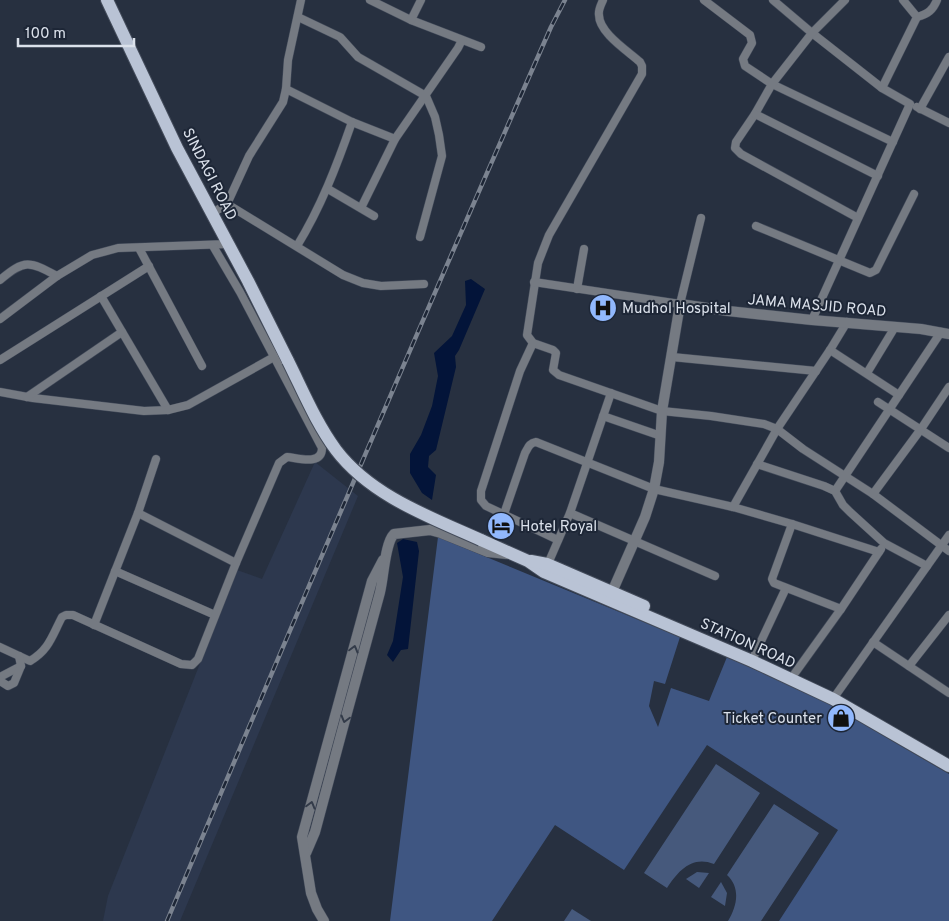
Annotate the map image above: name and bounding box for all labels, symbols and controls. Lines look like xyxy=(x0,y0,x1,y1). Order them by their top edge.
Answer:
scale bar xyxy=(18,15,134,47)
text: 100 m xyxy=(25,25,66,44)
street label: SINDAGI ROAD xyxy=(177,125,240,224)
street label: JAMA MASJID ROAD xyxy=(747,291,887,322)
hospital icon: Mudhol Hospital xyxy=(588,293,618,323)
place label: Mudhol Hospital xyxy=(622,300,731,319)
hotel icon: Hotel Royal xyxy=(486,511,516,541)
place label: Hotel Royal xyxy=(520,518,597,537)
street label: STATION ROAD xyxy=(697,615,798,674)
one-way arrow xyxy=(348,645,358,653)
shop icon: Ticket Counter xyxy=(826,703,856,733)
place label: Ticket Counter xyxy=(723,710,822,729)
one-way arrow xyxy=(340,715,350,723)
one-way arrow xyxy=(305,801,316,810)

